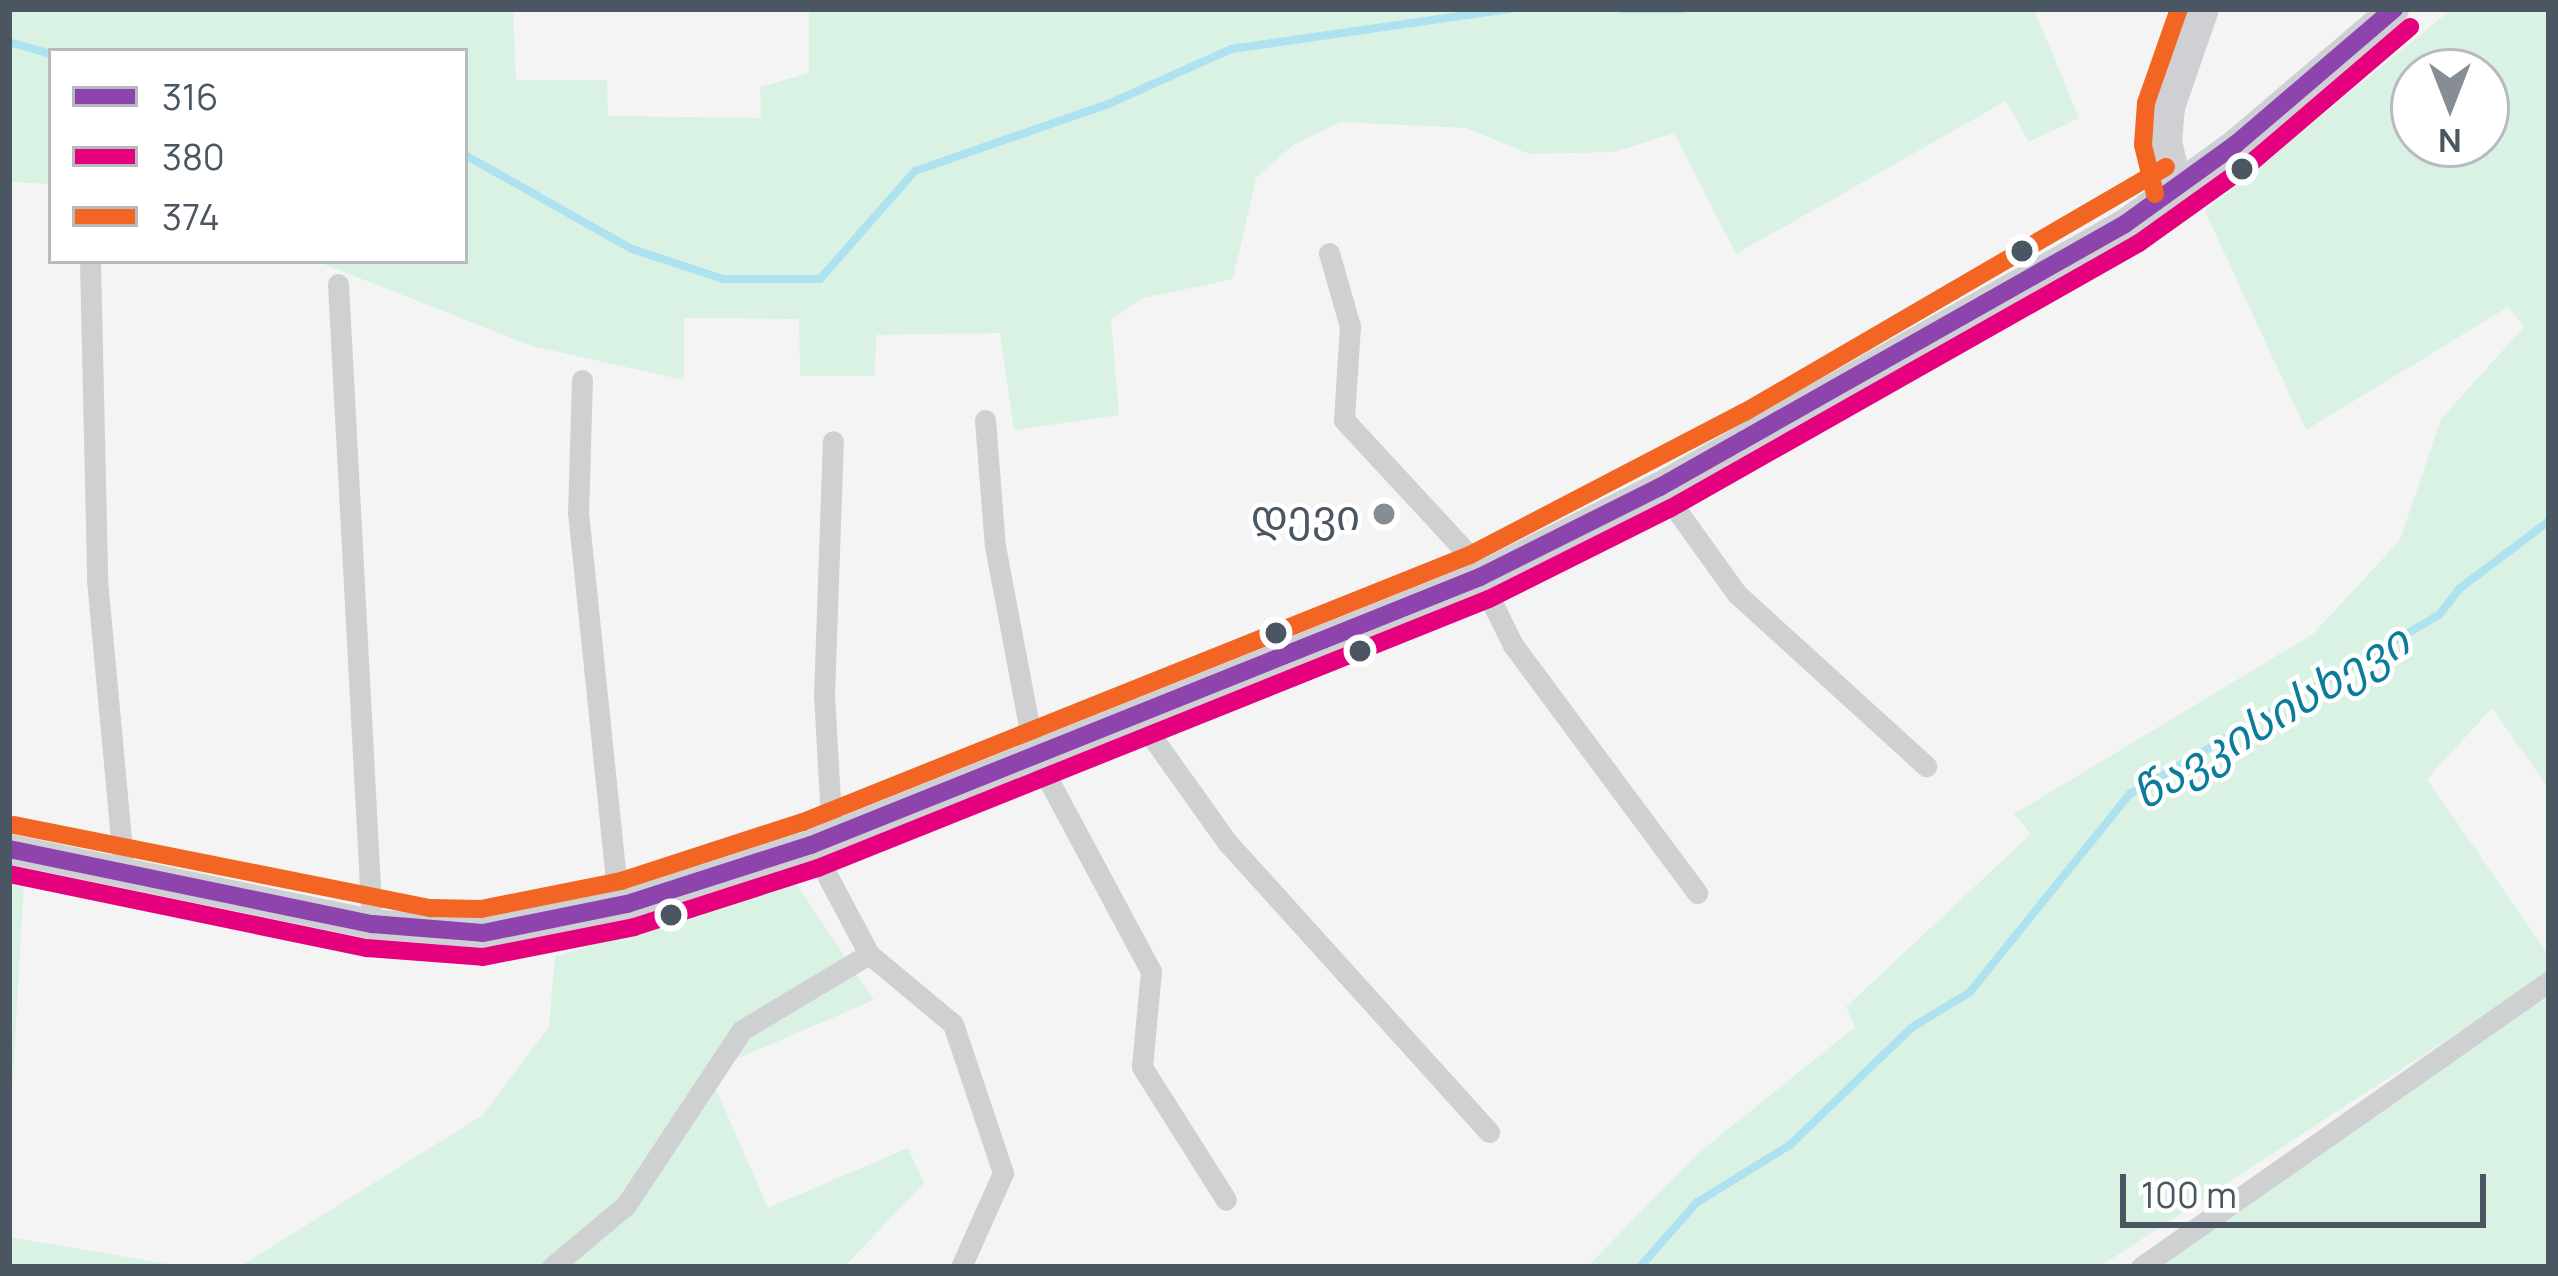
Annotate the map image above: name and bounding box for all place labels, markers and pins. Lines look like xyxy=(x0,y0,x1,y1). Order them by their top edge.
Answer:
unlabelled marker xyxy=(2231,158,2253,180)
unlabelled marker xyxy=(2011,240,2033,262)
place label: დევი xyxy=(1251,489,1360,539)
marker: დევი xyxy=(1371,501,1397,527)
unlabelled marker xyxy=(1265,622,1287,644)
unlabelled marker xyxy=(1349,640,1371,662)
unlabelled marker xyxy=(660,904,682,926)

